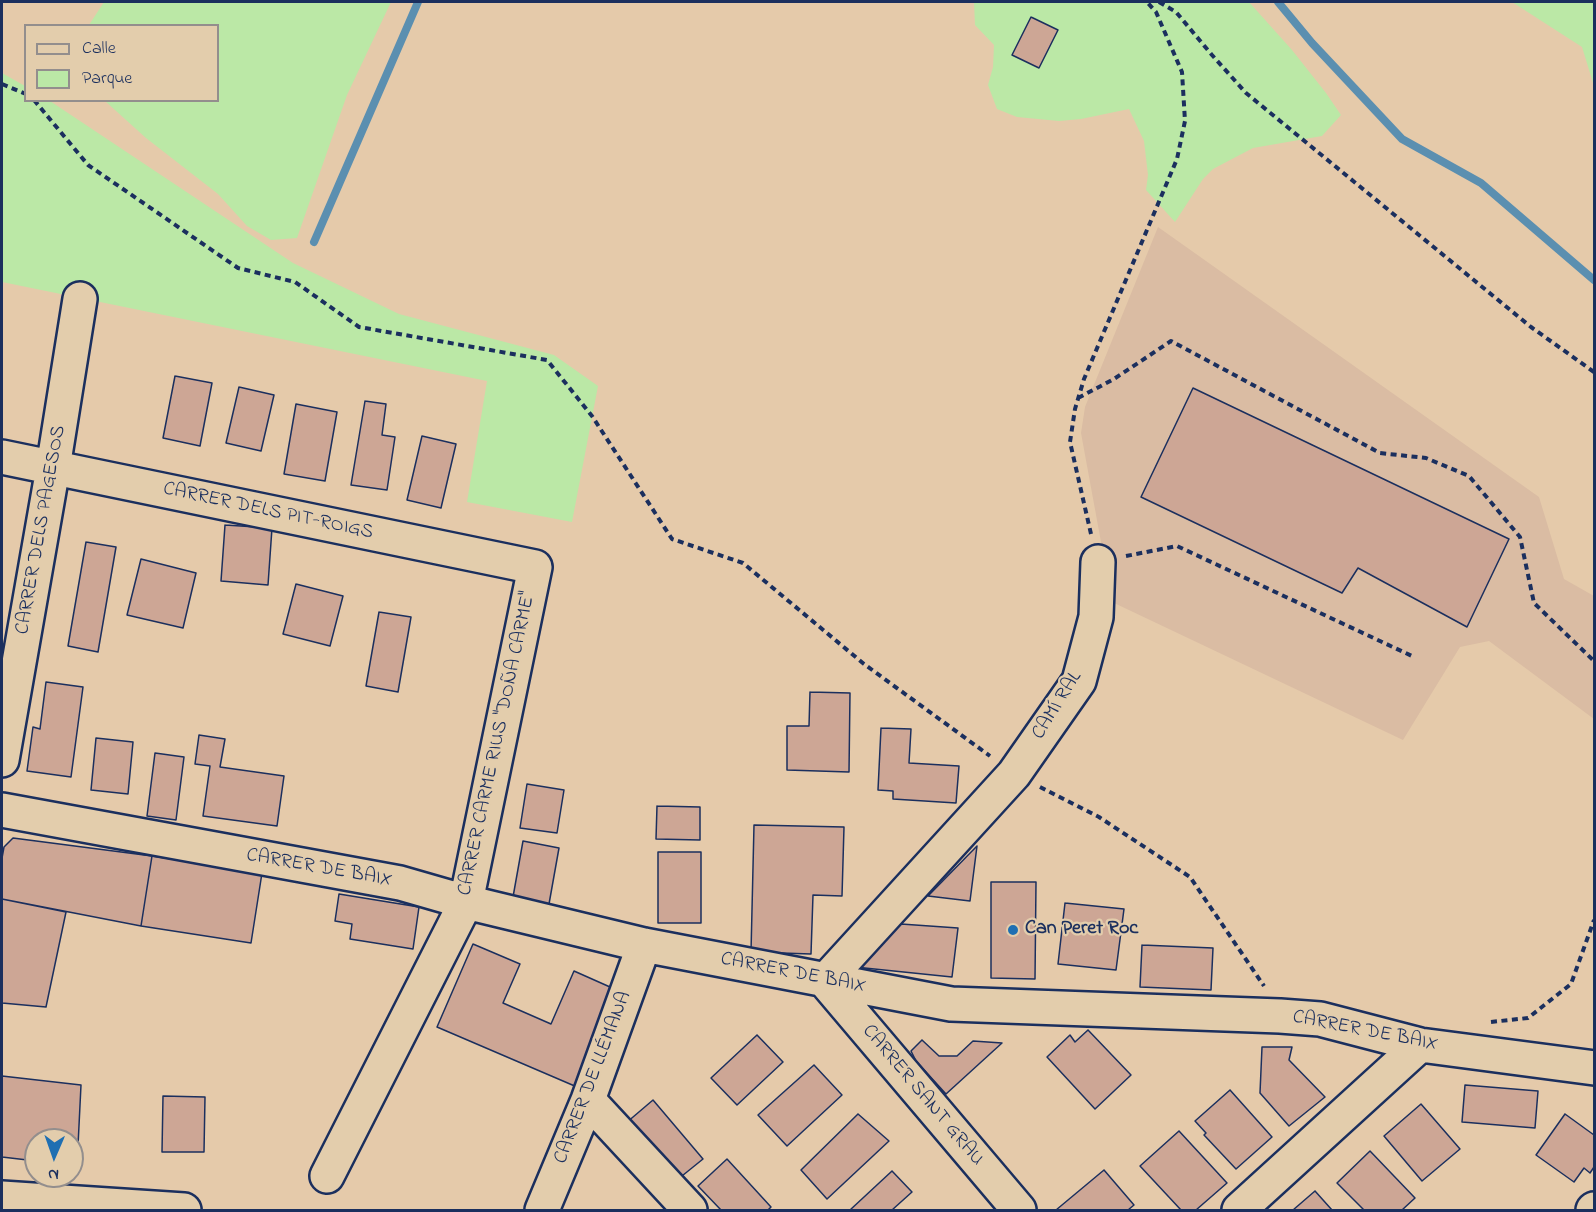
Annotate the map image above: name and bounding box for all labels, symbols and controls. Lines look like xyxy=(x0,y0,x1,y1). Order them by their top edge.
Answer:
legend xyxy=(24,24,219,102)
text: Calle xyxy=(82,36,116,62)
text: Parque xyxy=(82,66,132,92)
street label: CARRER DELS PAGESOS xyxy=(12,424,72,636)
street label: CARRER DELS PIT-ROIGS xyxy=(161,478,375,546)
street label: CARRER CARME RIUS "DOÑA CARME" xyxy=(454,590,542,898)
street label: CAMÍ RAL xyxy=(1028,667,1088,745)
street label: CARRER DE BAIX xyxy=(244,844,394,894)
place label: Can Peret Roc xyxy=(1025,918,1138,942)
marker: Can Peret Roc xyxy=(1006,923,1020,937)
street label: CARRER DE BAIX xyxy=(718,948,868,1000)
street label: CARRER DE LLÉMANA xyxy=(550,988,638,1168)
street label: CARRER DE BAIX xyxy=(1290,1006,1440,1058)
street label: CARRER SANT GRAU xyxy=(856,1020,988,1172)
north arrow xyxy=(24,1128,84,1188)
text: N xyxy=(48,1162,59,1186)

